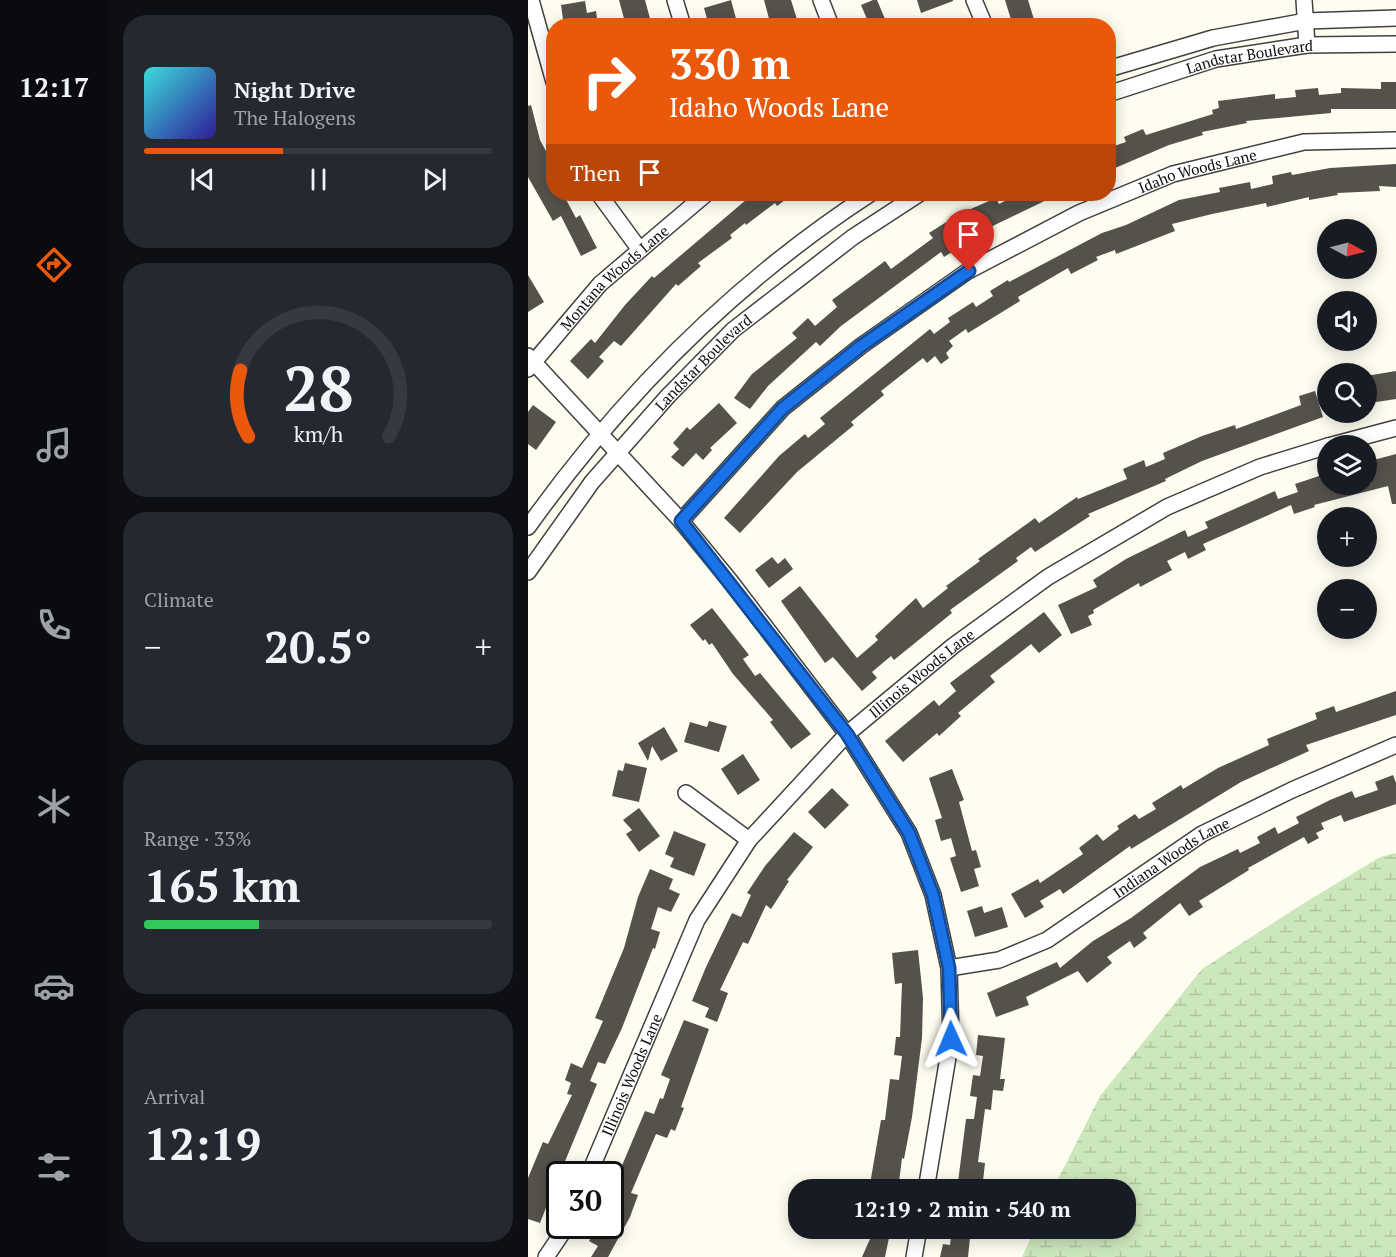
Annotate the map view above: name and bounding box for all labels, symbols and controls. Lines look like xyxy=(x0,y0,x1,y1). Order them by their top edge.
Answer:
text: 330 m xyxy=(669,35,790,91)
street label: Landstar Boulevard xyxy=(1183,35,1313,78)
icon: right xyxy=(570,42,648,120)
text: 12:17 xyxy=(19,69,89,105)
text: Night Drive xyxy=(234,75,356,104)
text: Idaho Woods Lane xyxy=(669,89,889,125)
text: The Halogens xyxy=(234,104,356,131)
street label: Idaho Woods Lane xyxy=(1135,144,1259,197)
icon: arrive xyxy=(633,156,666,189)
text: Then xyxy=(570,158,621,187)
icon: previous xyxy=(186,163,219,196)
icon: pause xyxy=(302,163,335,196)
icon: next xyxy=(418,163,451,196)
pin xyxy=(943,209,994,271)
icon: arrive xyxy=(952,218,985,251)
north arrow xyxy=(1317,219,1377,279)
map controls xyxy=(1317,219,1377,639)
street label: Montana Woods Lane xyxy=(555,220,672,334)
icon: directions xyxy=(33,244,75,286)
button: sound xyxy=(1317,291,1377,351)
street label: Landstar Boulevard xyxy=(650,309,756,415)
text: 28 xyxy=(283,346,353,429)
button: search xyxy=(1317,363,1377,423)
text: km/h xyxy=(293,421,343,449)
icon: music xyxy=(33,424,75,466)
button: layers xyxy=(1317,435,1377,495)
button: + xyxy=(1317,507,1377,567)
button: − xyxy=(1317,579,1377,639)
text: Climate xyxy=(144,586,214,613)
icon: phone xyxy=(33,604,75,646)
text: 20.5° xyxy=(264,616,372,676)
street label: Illinois Woods Lane xyxy=(864,624,978,722)
text: − xyxy=(144,625,162,668)
text: + xyxy=(474,625,492,668)
icon: climate xyxy=(33,785,75,827)
street label: Indiana Woods Lane xyxy=(1109,812,1233,902)
text: Range · 33% xyxy=(144,825,251,852)
text: 165 km xyxy=(144,855,300,915)
icon: car xyxy=(33,965,75,1007)
position arrow xyxy=(919,1007,983,1071)
street label: Illinois Woods Lane xyxy=(596,1010,666,1139)
text: Arrival xyxy=(144,1083,205,1110)
text: 12:19 xyxy=(144,1113,261,1173)
icon: filters xyxy=(33,1146,75,1188)
speed limit sign: 30 xyxy=(546,1161,624,1239)
text: 12:19 · 2 min · 540 m xyxy=(853,1194,1071,1223)

